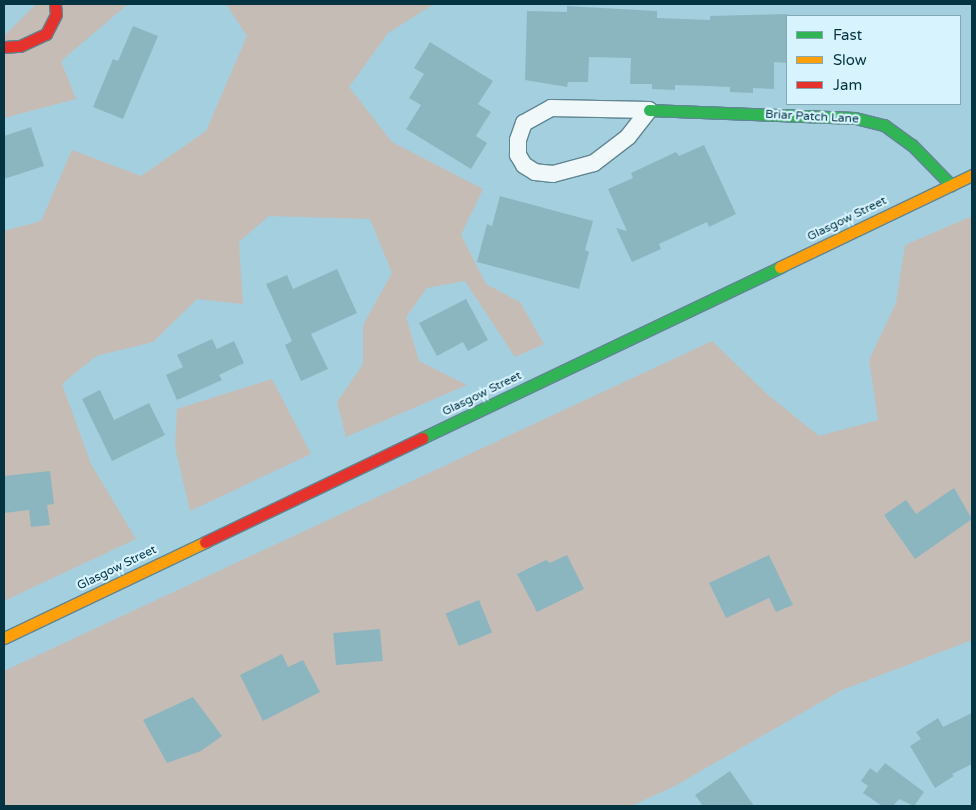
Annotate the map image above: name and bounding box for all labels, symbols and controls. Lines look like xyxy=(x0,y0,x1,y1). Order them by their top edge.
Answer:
legend xyxy=(786,15,961,105)
text: Fast xyxy=(833,26,862,44)
text: Slow xyxy=(833,51,867,69)
text: Jam xyxy=(833,76,862,94)
street label: Briar Patch Lane xyxy=(765,107,859,127)
street label: Glasgow Street xyxy=(805,194,889,244)
street label: Glasgow Street xyxy=(440,369,524,419)
street label: Glasgow Street xyxy=(75,543,159,593)

